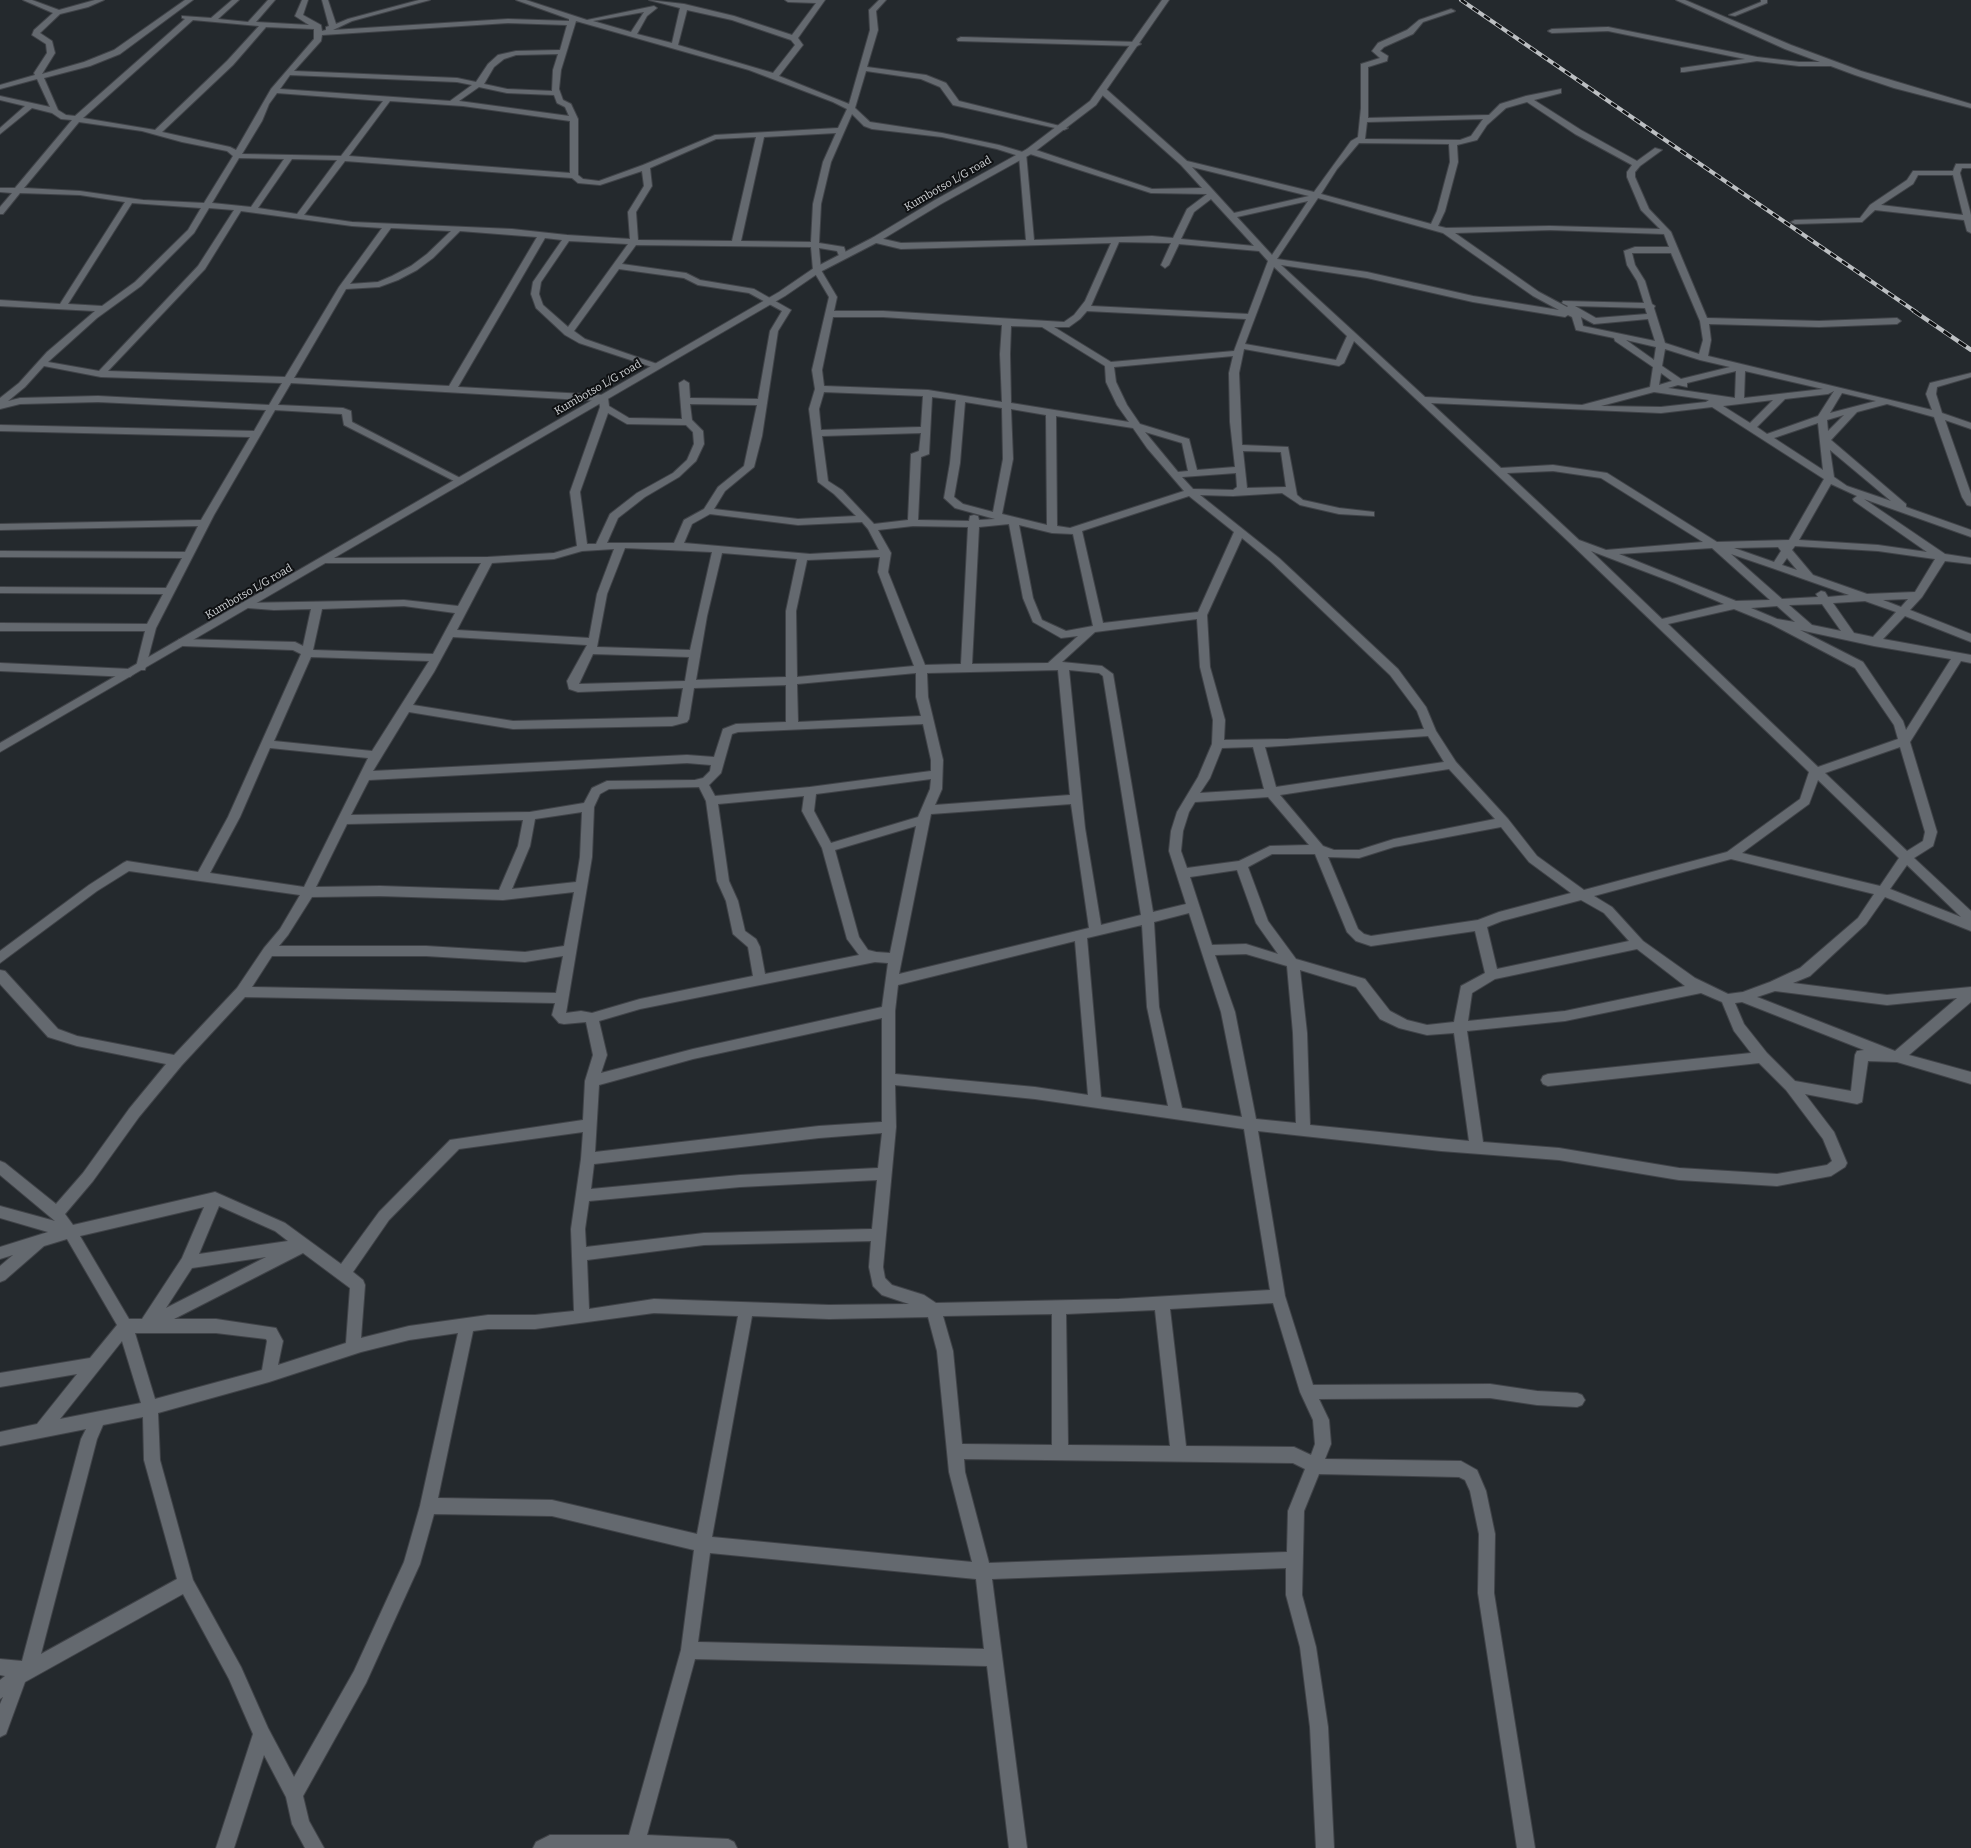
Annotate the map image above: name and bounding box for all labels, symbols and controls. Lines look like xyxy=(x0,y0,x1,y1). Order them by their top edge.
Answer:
street label: Kumbotso L/G road xyxy=(902,154,994,214)
street label: Kumbotso L/G road xyxy=(552,358,644,418)
street label: Kumbotso L/G road xyxy=(203,562,295,622)

